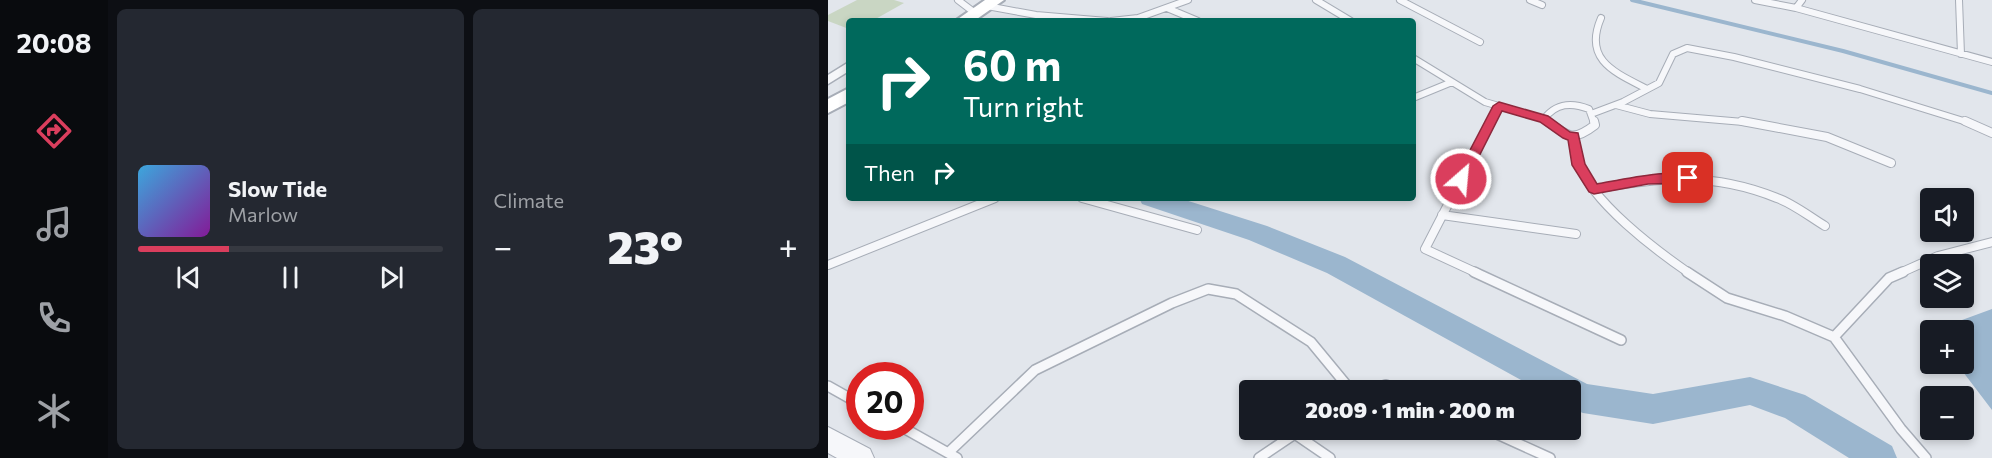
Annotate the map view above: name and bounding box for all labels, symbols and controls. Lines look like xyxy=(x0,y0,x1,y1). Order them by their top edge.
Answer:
text: 20:08 xyxy=(17,26,91,59)
text: 60 m xyxy=(963,38,1062,90)
icon: right xyxy=(864,42,942,120)
text: Turn right xyxy=(963,90,1083,123)
icon: directions xyxy=(33,110,75,152)
position arrow xyxy=(1429,147,1493,211)
pin xyxy=(1662,152,1713,203)
icon: right xyxy=(927,156,960,189)
text: Then xyxy=(864,159,915,186)
icon: arrive xyxy=(1671,161,1704,194)
text: Slow Tide xyxy=(228,175,327,202)
text: Climate xyxy=(494,188,564,212)
map controls xyxy=(1920,188,1974,440)
button: sound xyxy=(1920,188,1974,242)
text: Marlow xyxy=(228,202,298,226)
icon: music xyxy=(33,203,75,245)
text: 23° xyxy=(608,218,683,273)
text: − xyxy=(494,225,512,266)
text: + xyxy=(779,225,798,266)
button: layers xyxy=(1920,254,1974,308)
icon: previous xyxy=(172,261,205,294)
icon: pause xyxy=(274,261,307,294)
icon: next xyxy=(375,261,408,294)
icon: phone xyxy=(33,297,75,339)
button: + xyxy=(1920,320,1974,374)
speed limit sign: 20 xyxy=(846,362,924,440)
button: − xyxy=(1920,386,1974,440)
icon: climate xyxy=(33,390,75,432)
text: 20:09 · 1 min · 200 m xyxy=(1305,396,1515,423)

